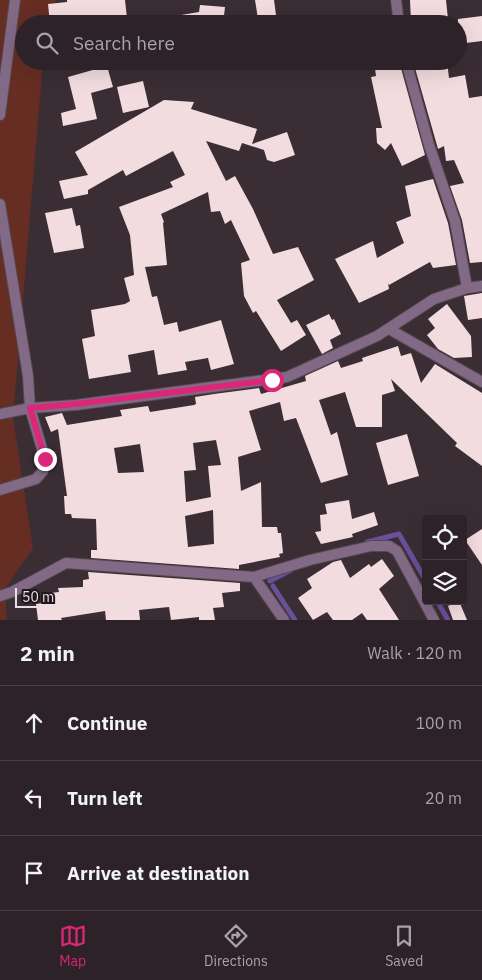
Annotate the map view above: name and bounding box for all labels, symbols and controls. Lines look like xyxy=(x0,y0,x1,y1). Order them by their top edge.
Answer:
search box xyxy=(15,15,467,70)
icon: search xyxy=(33,29,61,57)
text: Search here xyxy=(73,31,175,55)
route start xyxy=(261,369,284,392)
route end xyxy=(34,448,57,471)
map controls xyxy=(422,515,467,605)
button: locate xyxy=(422,515,467,560)
button: layers xyxy=(422,560,467,605)
scale bar xyxy=(15,585,136,608)
text: 50 m xyxy=(22,588,54,606)
text: 2 min xyxy=(20,639,75,667)
text: Walk · 120 m xyxy=(367,643,462,663)
icon: ahead xyxy=(20,709,48,737)
text: Continue xyxy=(67,711,147,735)
text: 100 m xyxy=(415,713,462,733)
icon: left xyxy=(20,784,48,812)
text: Turn left xyxy=(67,786,143,810)
text: 20 m xyxy=(425,788,462,808)
icon: arrive xyxy=(20,859,48,887)
text: Arrive at destination xyxy=(67,861,250,885)
tab: Map xyxy=(59,922,87,970)
tab: Directions xyxy=(204,922,268,970)
tab: Saved xyxy=(385,922,423,970)

